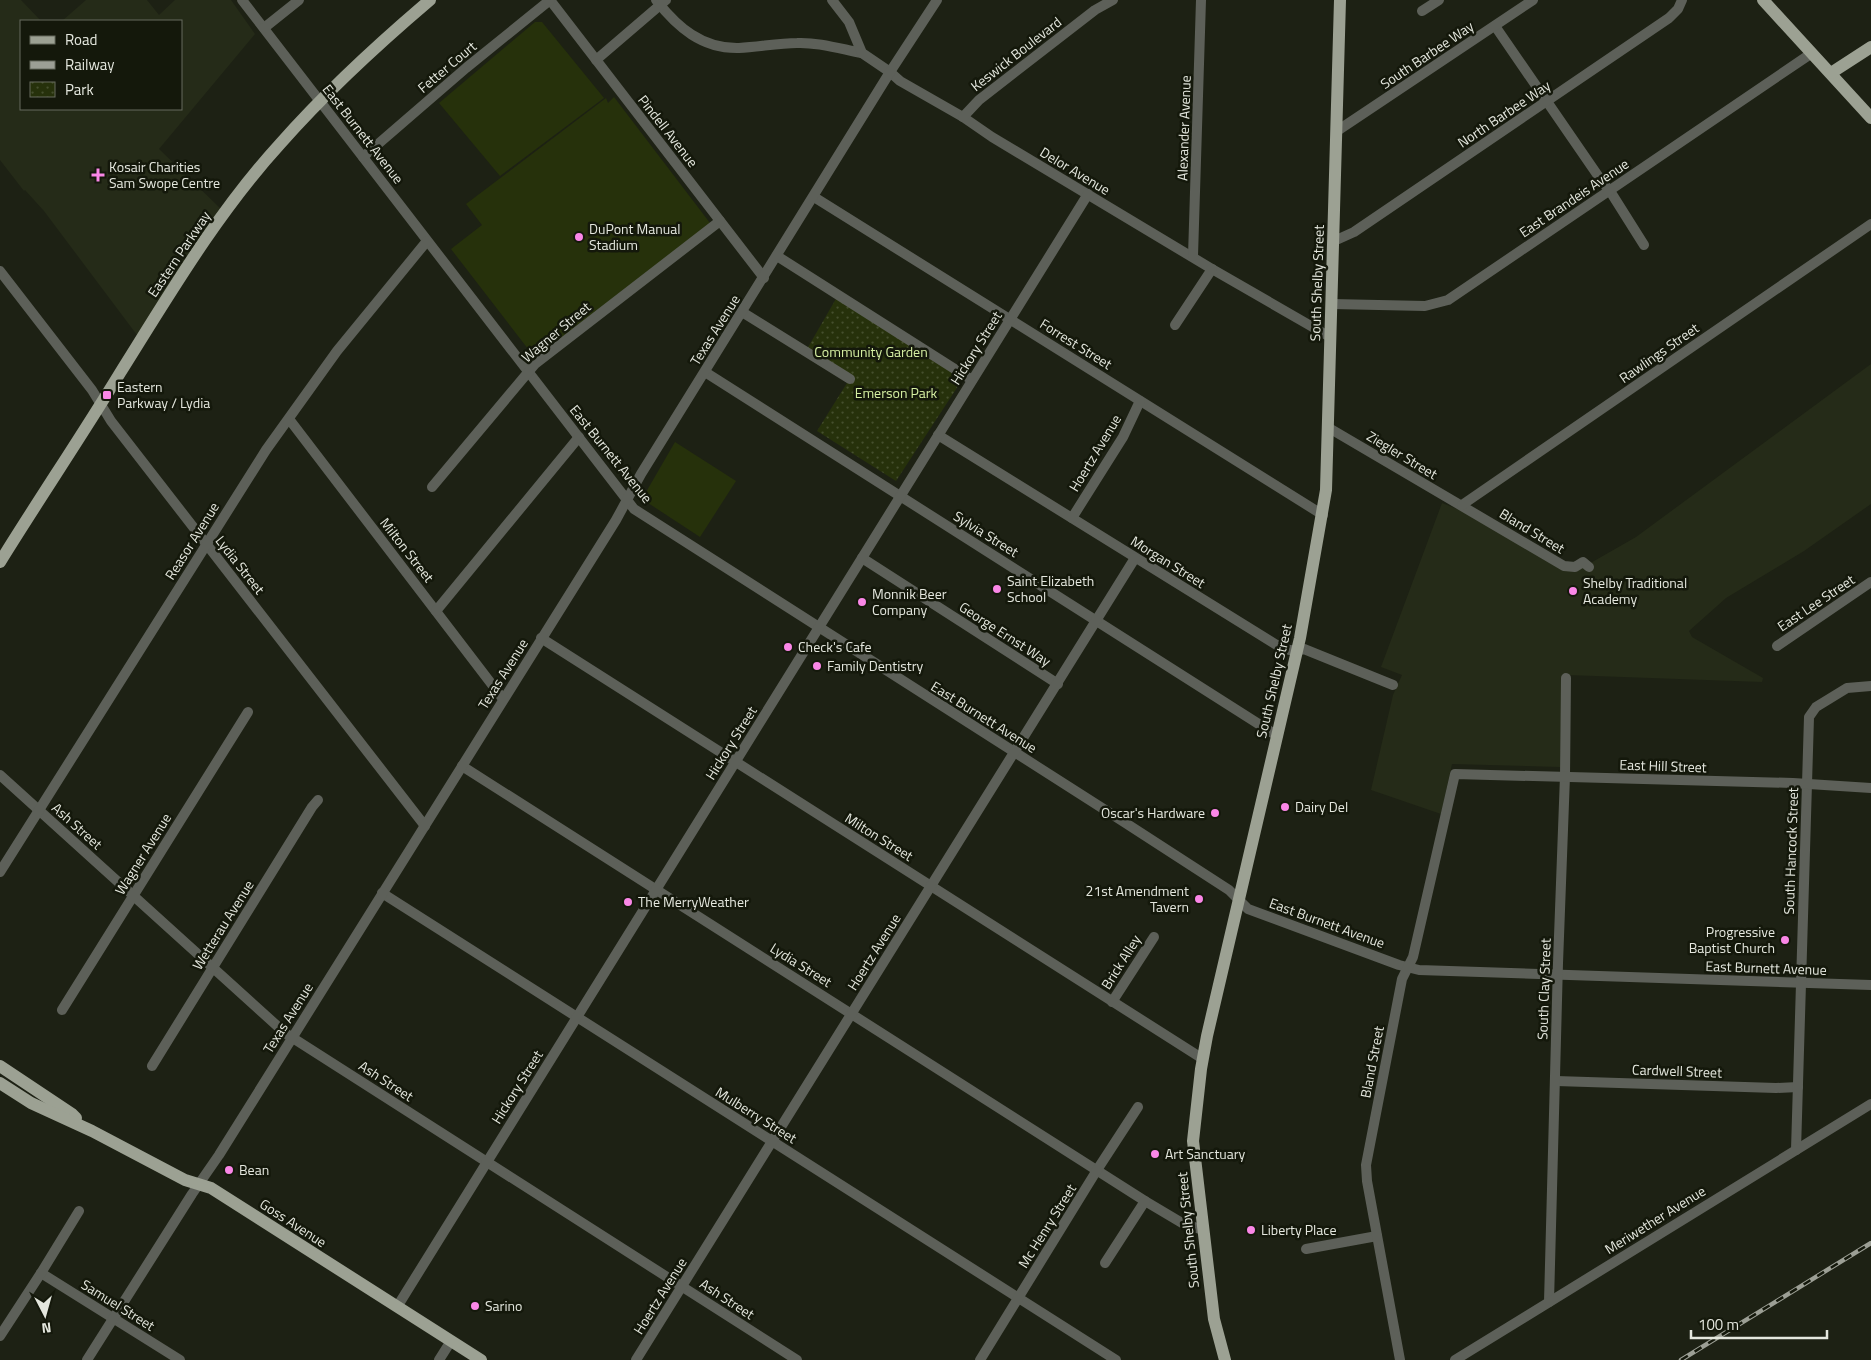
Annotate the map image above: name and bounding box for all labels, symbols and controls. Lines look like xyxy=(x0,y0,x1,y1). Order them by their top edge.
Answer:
street label: Keswick Boulevard xyxy=(966,11,1066,96)
street label: South Barbee Way xyxy=(1376,15,1478,94)
legend xyxy=(20,20,182,110)
text: Road xyxy=(65,28,97,51)
street label: Fetter Court xyxy=(413,36,481,97)
text: Railway xyxy=(65,53,115,76)
street label: Alexander Avenue xyxy=(1171,75,1196,181)
street label: North Barbee Way xyxy=(1453,75,1555,153)
text: Park xyxy=(65,78,94,101)
street label: East Burnett Avenue xyxy=(318,79,409,188)
street label: Pindell Avenue xyxy=(633,90,703,171)
street label: Delor Avenue xyxy=(1036,141,1114,200)
street label: East Brandeis Avenue xyxy=(1515,153,1633,242)
place label: Kosair Charities Sam Swope Centre xyxy=(109,156,220,193)
marker: Kosair Charities Sam Swope Centre xyxy=(91,168,105,182)
street label: Eastern Parkway xyxy=(142,206,215,301)
place label: DuPont Manual Stadium xyxy=(589,218,681,255)
street label: South Shelby Street xyxy=(1304,224,1329,342)
marker: DuPont Manual Stadium xyxy=(573,231,585,243)
street label: Texas Avenue xyxy=(685,290,745,369)
street label: Wagner Street xyxy=(516,296,595,367)
street label: Hickory Street xyxy=(945,307,1007,389)
street label: Forrest Street xyxy=(1036,313,1117,374)
street label: Rawlings Street xyxy=(1615,317,1703,388)
park label: Community Garden xyxy=(814,341,928,362)
place label: Eastern Parkway / Lydia xyxy=(117,376,210,413)
park label: Emerson Park xyxy=(855,382,938,403)
marker: Eastern Parkway / Lydia xyxy=(101,389,113,401)
street label: East Burnett Avenue xyxy=(565,400,658,507)
street label: Hoertz Avenue xyxy=(1063,410,1126,495)
street label: Ziegler Street xyxy=(1363,425,1442,484)
street label: Reasor Avenue xyxy=(159,498,224,584)
street label: Bland Street xyxy=(1496,503,1569,558)
street label: Sylvia Street xyxy=(950,505,1023,562)
street label: Milton Street xyxy=(375,513,439,587)
street label: Morgan Street xyxy=(1127,530,1210,593)
street label: Lydia Street xyxy=(211,531,270,599)
street label: East Lee Street xyxy=(1773,569,1859,636)
place label: Saint Elizabeth School xyxy=(1007,570,1094,607)
place label: Shelby Traditional Academy xyxy=(1583,572,1687,609)
place label: Monnik Beer Company xyxy=(872,583,947,620)
marker: Saint Elizabeth School xyxy=(991,583,1003,595)
marker: Shelby Traditional Academy xyxy=(1567,585,1579,597)
marker: Monnik Beer Company xyxy=(856,596,868,608)
street label: George Ernst Way xyxy=(955,596,1056,671)
street label: South Shelby Street xyxy=(1250,622,1297,740)
street label: Texas Avenue xyxy=(473,634,533,713)
place label: Check's Cafe xyxy=(798,636,872,657)
marker: Check's Cafe xyxy=(782,641,794,653)
place label: Family Dentistry xyxy=(827,655,924,676)
marker: Family Dentistry xyxy=(811,660,823,672)
street label: East Burnett Avenue xyxy=(927,675,1041,758)
street label: Hickory Street xyxy=(700,702,762,784)
street label: East Hill Street xyxy=(1619,753,1707,778)
street label: South Hancock Street xyxy=(1778,787,1803,915)
place label: Dairy Del xyxy=(1295,796,1348,817)
street label: Ash Street xyxy=(47,797,107,854)
marker: Dairy Del xyxy=(1279,801,1291,813)
place label: Oscar's Hardware xyxy=(1101,802,1205,823)
street label: Milton Street xyxy=(841,807,918,866)
marker: Oscar's Hardware xyxy=(1209,807,1221,819)
street label: Wagner Avenue xyxy=(109,809,176,899)
street label: Wetterau Avenue xyxy=(187,876,259,974)
place label: 21st Amendment Tavern xyxy=(1086,880,1189,917)
place label: The MerryWeather xyxy=(638,891,749,912)
street label: East Burnett Avenue xyxy=(1267,892,1388,953)
marker: 21st Amendment Tavern xyxy=(1193,893,1205,905)
marker: The MerryWeather xyxy=(622,896,634,908)
street label: Hoertz Avenue xyxy=(842,909,905,994)
place label: Progressive Baptist Church xyxy=(1689,921,1775,958)
street label: Brick Alley xyxy=(1096,930,1146,993)
marker: Progressive Baptist Church xyxy=(1779,934,1791,946)
street label: Lydia Street xyxy=(766,937,836,992)
street label: South Clay Street xyxy=(1531,938,1556,1040)
street label: East Burnett Avenue xyxy=(1705,955,1827,980)
street label: Texas Avenue xyxy=(258,978,318,1057)
street label: Bland Street xyxy=(1354,1024,1389,1100)
street label: Hickory Street xyxy=(486,1046,548,1128)
street label: Ash Street xyxy=(355,1055,418,1106)
street label: Cardwell Street xyxy=(1632,1058,1722,1083)
street label: Mulberry Street xyxy=(711,1081,801,1148)
place label: Art Sanctuary xyxy=(1165,1143,1246,1164)
marker: Art Sanctuary xyxy=(1149,1148,1161,1160)
place label: Bean xyxy=(239,1159,269,1180)
marker: Bean xyxy=(223,1164,235,1176)
street label: South Shelby Street xyxy=(1171,1171,1204,1289)
street label: Mc Henry Street xyxy=(1012,1180,1081,1272)
street label: Meriwether Avenue xyxy=(1600,1180,1709,1259)
street label: Goss Avenue xyxy=(256,1193,331,1252)
place label: Liberty Place xyxy=(1261,1219,1336,1240)
marker: Liberty Place xyxy=(1245,1224,1257,1236)
street label: Hoertz Avenue xyxy=(628,1253,691,1338)
street label: Ash Street xyxy=(696,1273,759,1324)
street label: Samuel Street xyxy=(77,1274,159,1336)
north arrow xyxy=(20,1290,70,1340)
place label: Sarino xyxy=(485,1295,522,1316)
marker: Sarino xyxy=(469,1300,481,1312)
scale bar xyxy=(1691,1308,1827,1340)
text: 100 m xyxy=(1698,1313,1739,1336)
text: N xyxy=(40,1317,52,1339)

